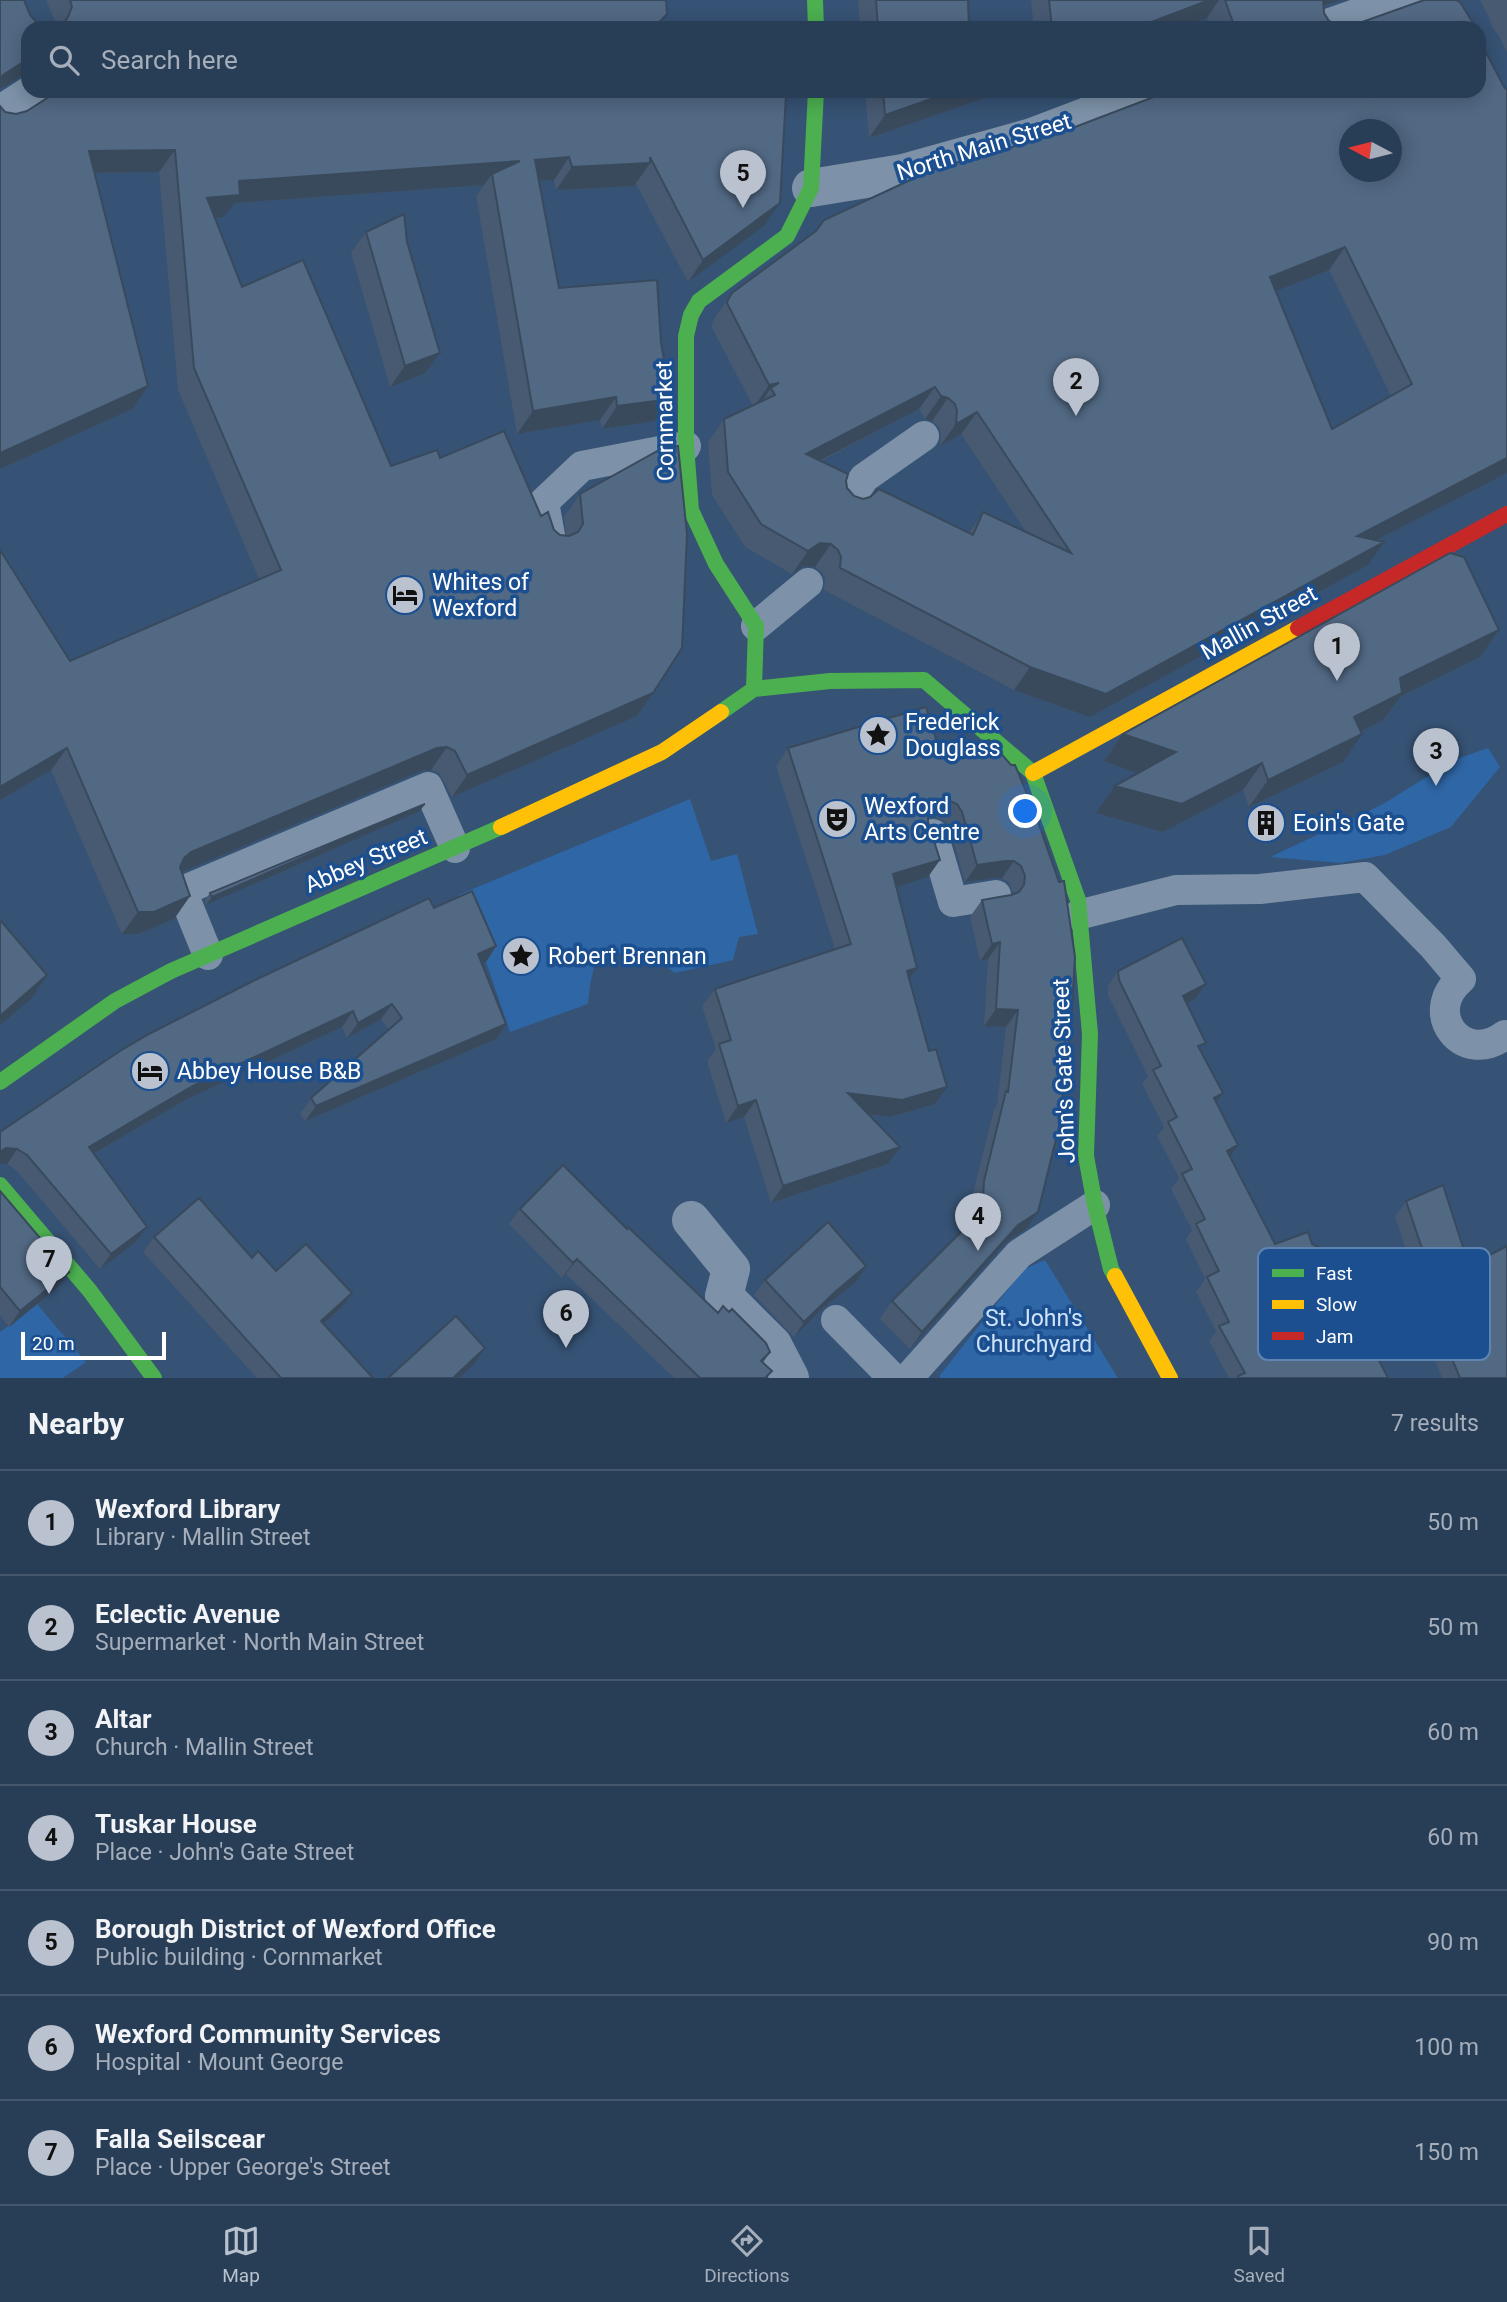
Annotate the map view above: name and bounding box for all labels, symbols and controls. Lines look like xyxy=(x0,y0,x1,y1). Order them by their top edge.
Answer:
search box xyxy=(21,21,1486,98)
icon: search xyxy=(45,41,83,79)
text: Search here xyxy=(101,45,238,75)
street label: North Main Street xyxy=(893,108,1075,186)
north arrow xyxy=(1339,119,1402,182)
pin: 5 xyxy=(720,150,766,208)
pin: 2 xyxy=(1053,358,1099,416)
street label: Cornmarket xyxy=(650,361,680,481)
place label: Whites of Wexford xyxy=(432,569,530,622)
hotel icon: Whites of Wexford xyxy=(384,574,426,616)
street label: Mallin Street xyxy=(1196,580,1322,666)
pin: 1 xyxy=(1314,623,1360,681)
place label: Frederick Douglass xyxy=(905,709,1001,762)
place icon: Frederick Douglass xyxy=(857,714,899,756)
pin: 3 xyxy=(1413,728,1459,786)
place label: Wexford Arts Centre xyxy=(864,793,980,846)
your location xyxy=(1008,794,1042,828)
theatre icon: Wexford Arts Centre xyxy=(816,798,858,840)
building icon: Eoin's Gate xyxy=(1245,802,1287,844)
place label: Eoin's Gate xyxy=(1293,810,1405,837)
street label: Abbey Street xyxy=(301,823,431,899)
place icon: Robert Brennan xyxy=(500,935,542,977)
place label: Robert Brennan xyxy=(548,943,707,970)
street label: John's Gate Street xyxy=(1047,978,1081,1164)
hotel icon: Abbey House B&B xyxy=(129,1050,171,1092)
place label: Abbey House B&B xyxy=(177,1058,361,1085)
pin: 4 xyxy=(955,1193,1001,1251)
pin: 7 xyxy=(26,1236,72,1294)
legend xyxy=(1258,1248,1490,1360)
text: Fast xyxy=(1316,1262,1353,1285)
pin: 6 xyxy=(543,1290,589,1348)
text: Slow xyxy=(1316,1293,1357,1316)
park label: St. John's Churchyard xyxy=(976,1305,1092,1358)
text: Jam xyxy=(1316,1325,1353,1348)
scale bar xyxy=(21,1329,166,1361)
text: 20 m xyxy=(32,1332,75,1355)
text: Nearby xyxy=(28,1406,124,1441)
text: 7 results xyxy=(1391,1410,1479,1437)
text: Wexford Library xyxy=(95,1494,280,1524)
text: 1 xyxy=(44,1509,58,1536)
text: 50 m xyxy=(1427,1509,1479,1536)
text: Library · Mallin Street xyxy=(95,1524,311,1551)
text: Eclectic Avenue xyxy=(95,1599,280,1629)
text: 2 xyxy=(44,1614,58,1641)
text: 50 m xyxy=(1427,1614,1479,1641)
text: Supermarket · North Main Street xyxy=(95,1629,424,1656)
text: Altar xyxy=(95,1704,152,1734)
text: 3 xyxy=(44,1719,58,1746)
text: 60 m xyxy=(1427,1719,1479,1746)
text: Church · Mallin Street xyxy=(95,1734,313,1761)
text: Tuskar House xyxy=(95,1809,257,1839)
text: 4 xyxy=(44,1824,58,1851)
text: 60 m xyxy=(1427,1824,1479,1851)
text: Place · John's Gate Street xyxy=(95,1839,354,1866)
text: Borough District of Wexford Office xyxy=(95,1914,496,1944)
text: 5 xyxy=(44,1929,58,1956)
text: 90 m xyxy=(1427,1929,1479,1956)
text: Public building · Cornmarket xyxy=(95,1944,383,1971)
text: Wexford Community Services xyxy=(95,2019,441,2049)
text: 6 xyxy=(44,2034,58,2061)
text: 100 m xyxy=(1414,2034,1479,2061)
text: Hospital · Mount George xyxy=(95,2049,343,2076)
text: Falla Seilscear xyxy=(95,2124,265,2154)
text: 7 xyxy=(44,2139,58,2166)
text: 150 m xyxy=(1414,2139,1479,2166)
text: Place · Upper George's Street xyxy=(95,2154,391,2181)
tab: Map xyxy=(222,2222,260,2287)
tab: Directions xyxy=(704,2222,789,2287)
tab: Saved xyxy=(1234,2222,1285,2287)

